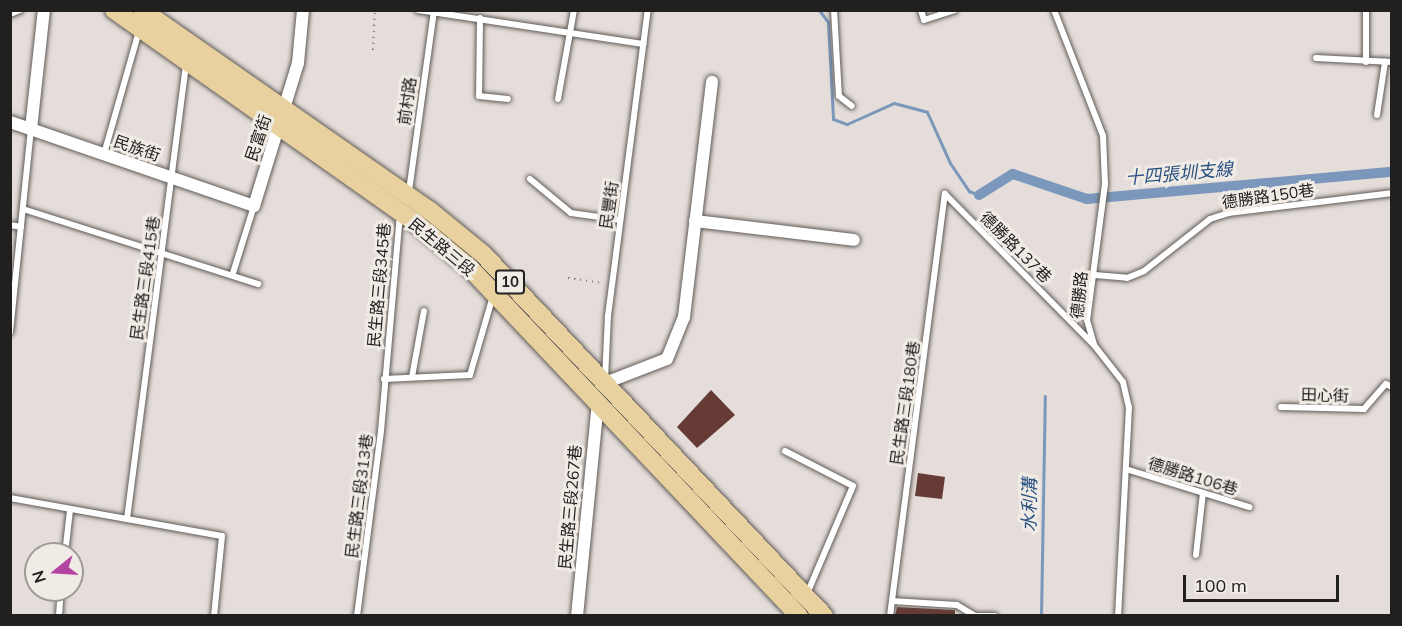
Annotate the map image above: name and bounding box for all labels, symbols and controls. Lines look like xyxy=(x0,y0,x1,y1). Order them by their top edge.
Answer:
street label: 前村路 xyxy=(394,76,420,126)
street label: 民富街 xyxy=(241,112,275,164)
street label: 民族街 xyxy=(111,131,163,165)
water label: 十四張圳支線 xyxy=(1124,159,1234,189)
street label: 民豐街 xyxy=(596,180,622,230)
street label: 德勝路150巷 xyxy=(1221,180,1315,212)
street label: 德勝路137巷 xyxy=(976,207,1056,287)
street label: 民生路三段 xyxy=(405,214,479,280)
street label: 民生路三段415巷 xyxy=(127,215,163,341)
street label: 民生路三段345巷 xyxy=(364,222,394,348)
road number: 10 xyxy=(495,270,525,294)
street label: 德勝路 xyxy=(1067,270,1091,320)
street label: 民生路三段180巷 xyxy=(887,340,923,466)
street label: 田心街 xyxy=(1301,385,1349,405)
street label: 民生路三段313巷 xyxy=(342,433,376,559)
street label: 民生路三段267巷 xyxy=(555,444,585,570)
street label: 德勝路106巷 xyxy=(1146,453,1240,499)
water label: 水利溝 xyxy=(1019,478,1041,532)
north arrow xyxy=(24,542,84,602)
scale bar xyxy=(1186,563,1342,601)
text: N xyxy=(27,568,50,586)
text: 100 m xyxy=(1194,574,1247,597)

